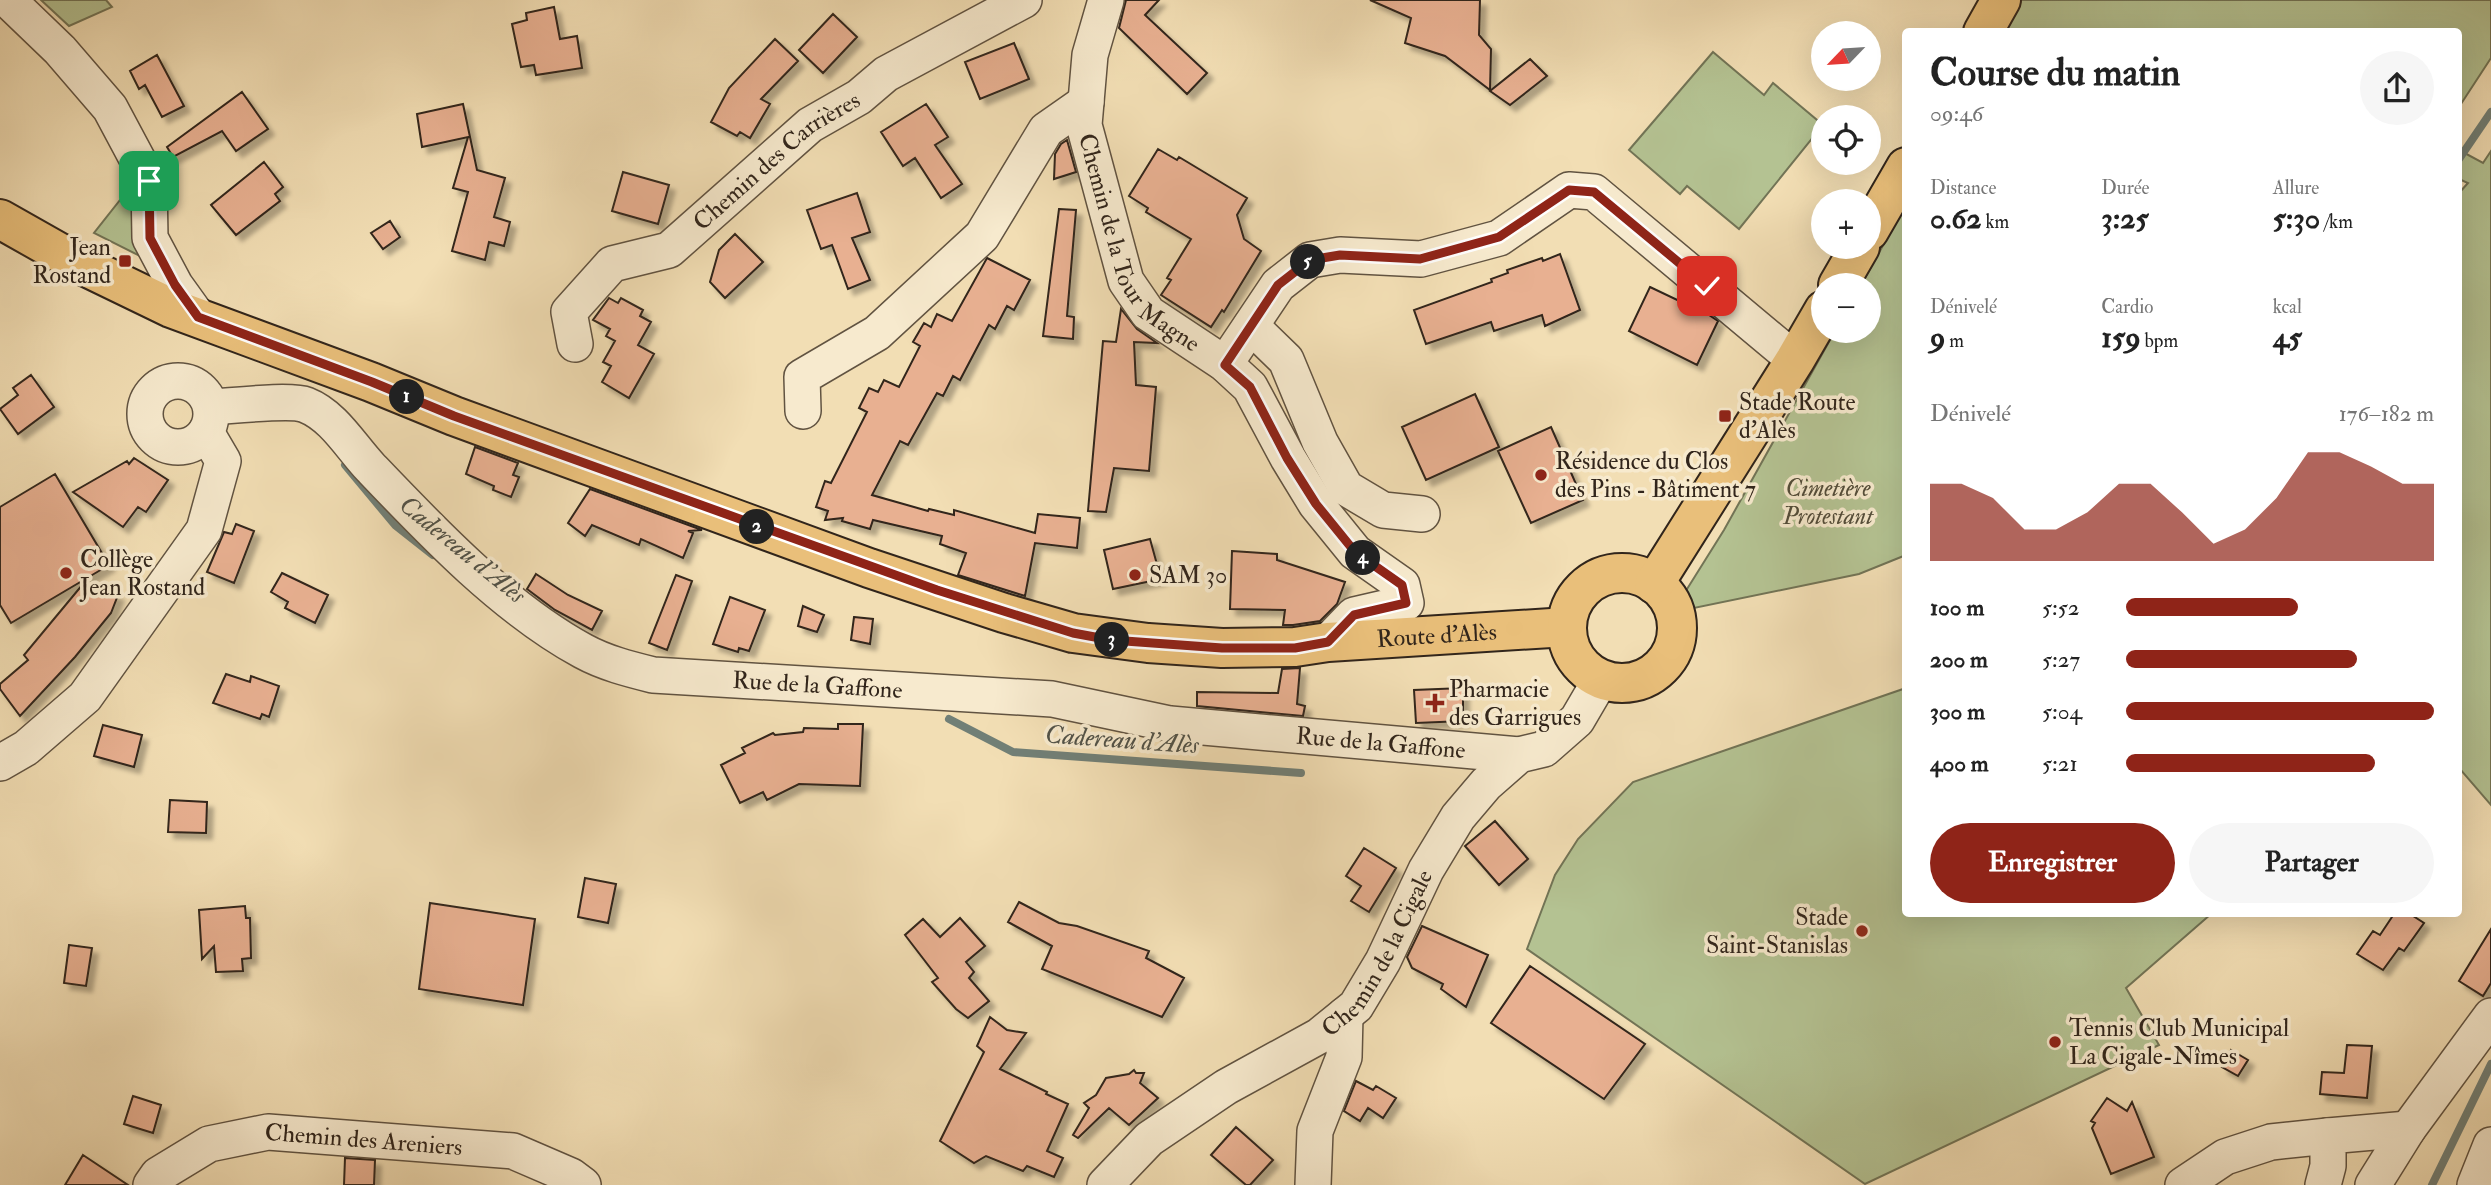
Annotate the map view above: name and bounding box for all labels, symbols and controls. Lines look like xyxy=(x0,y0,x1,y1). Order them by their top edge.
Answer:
north arrow xyxy=(1811,21,1881,91)
map controls xyxy=(1811,21,1881,343)
text: Course du matin xyxy=(1930,49,2180,97)
button: share xyxy=(2360,51,2434,125)
street label: Chemin des Carrières xyxy=(687,85,866,237)
text: 09:46 xyxy=(1930,99,1983,128)
button: locate xyxy=(1811,105,1881,175)
street label: Chemin de la Tour Magne xyxy=(1071,130,1206,359)
pin xyxy=(119,151,179,211)
icon: arrive xyxy=(130,162,168,200)
text: Distance xyxy=(1930,176,1996,200)
text: Durée xyxy=(2101,176,2150,200)
text: Allure xyxy=(2273,176,2319,200)
button: + xyxy=(1811,189,1881,259)
text: 0.62 xyxy=(1930,200,1982,237)
text: 3:25 xyxy=(2101,200,2149,237)
text: 5:30 xyxy=(2273,200,2320,237)
text: km xyxy=(1982,210,2009,234)
text: /km xyxy=(2320,210,2353,234)
place label: Jean Rostand xyxy=(33,232,111,291)
pin: 5 xyxy=(1290,244,1326,280)
text: 5 xyxy=(1303,249,1312,273)
marker: Jean Rostand xyxy=(117,253,133,269)
pin xyxy=(1677,256,1737,316)
icon: check xyxy=(1688,267,1726,305)
button: − xyxy=(1811,273,1881,343)
text: Dénivelé xyxy=(1930,295,1997,319)
text: Cardio xyxy=(2101,295,2153,319)
text: kcal xyxy=(2273,295,2302,319)
text: 9 xyxy=(1930,319,1945,356)
text: 159 xyxy=(2101,319,2141,356)
text: 45 xyxy=(2273,319,2302,356)
text: m xyxy=(1945,329,1964,353)
text: bpm xyxy=(2141,329,2178,353)
pin: 1 xyxy=(390,380,424,414)
text: 1 xyxy=(403,384,410,408)
place label: Stade Route d'Alès xyxy=(1739,387,1856,446)
text: Dénivelé xyxy=(1930,399,2011,428)
text: 176–182 m xyxy=(2339,399,2434,428)
marker: Stade Route d'Alès xyxy=(1717,408,1733,424)
place label: Résidence du Clos des Pins - Bâtiment 7 xyxy=(1555,446,1756,505)
marker: Résidence du Clos des Pins - Bâtiment 7 xyxy=(1533,467,1549,483)
park label: Cimetière Protestant xyxy=(1782,473,1874,532)
water label: Cadereau d'Alès xyxy=(392,489,533,611)
pin: 2 xyxy=(740,510,774,544)
text: 2 xyxy=(752,514,761,538)
pin: 4 xyxy=(1346,540,1380,576)
place label: Collège Jean Rostand xyxy=(79,544,205,603)
text: 4 xyxy=(1357,545,1368,569)
place label: SAM 30 xyxy=(1149,560,1227,591)
marker: Collège Jean Rostand xyxy=(58,565,74,581)
marker: SAM 30 xyxy=(1127,567,1143,583)
text: 100 m xyxy=(1930,593,1984,622)
text: 5:52 xyxy=(2042,593,2079,622)
street label: Route d'Alès xyxy=(1376,616,1498,655)
pin: 3 xyxy=(1094,622,1130,658)
text: 3 xyxy=(1108,627,1115,651)
text: 200 m xyxy=(1930,645,1988,674)
text: 5:27 xyxy=(2042,645,2080,674)
street label: Rue de la Gaffone xyxy=(732,665,903,706)
place label: Pharmacie des Garrigues xyxy=(1449,674,1581,733)
marker: Pharmacie des Garrigues xyxy=(1427,695,1443,711)
text: 300 m xyxy=(1930,697,1985,726)
text: 5:04 xyxy=(2042,697,2082,726)
water label: Cadereau d'Alès xyxy=(1044,719,1201,761)
street label: Rue de la Gaffone xyxy=(1294,720,1467,766)
text: 400 m xyxy=(1930,749,1989,778)
text: 5:21 xyxy=(2042,749,2078,778)
button: Enregistrer xyxy=(1930,823,2175,903)
button: Partager xyxy=(2189,823,2434,903)
street label: Chemin de la Cigale xyxy=(1315,865,1440,1044)
place label: Stade Saint-Stanislas xyxy=(1706,902,1848,961)
marker: Stade Saint-Stanislas xyxy=(1854,923,1870,939)
place label: Tennis Club Municipal La Cigale-Nîmes xyxy=(2069,1013,2289,1072)
marker: Tennis Club Municipal La Cigale-Nîmes xyxy=(2047,1034,2063,1050)
street label: Chemin des Areniers xyxy=(264,1117,463,1163)

